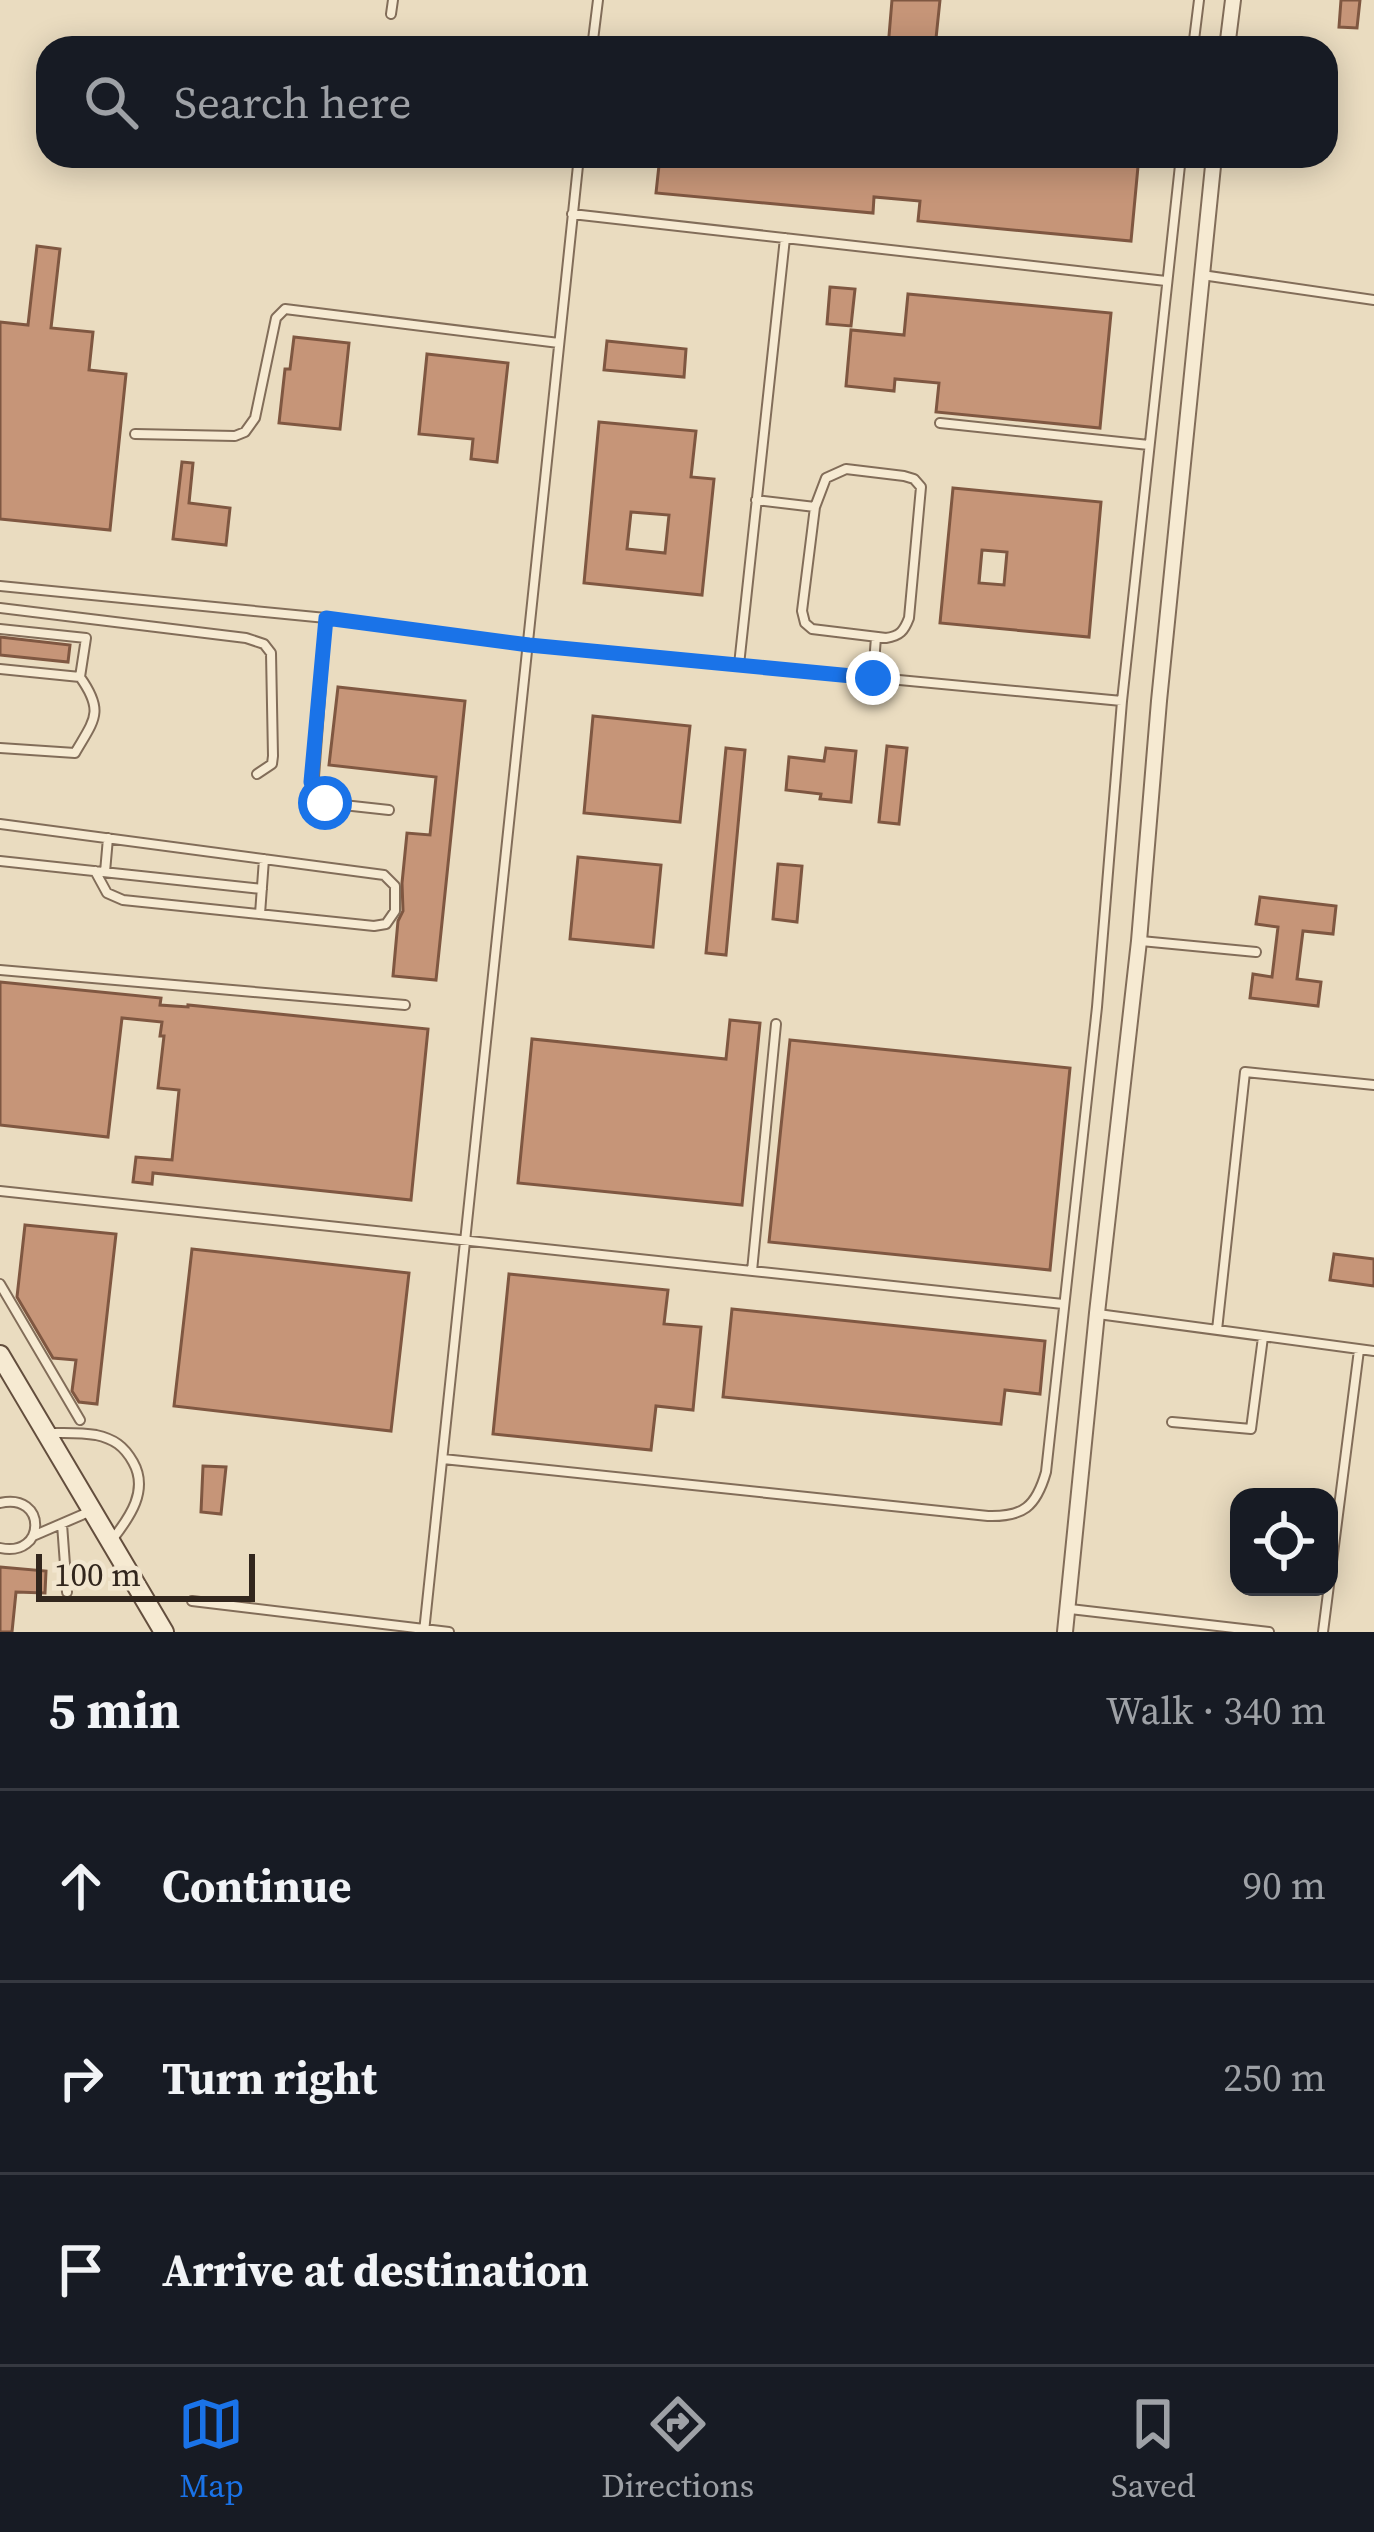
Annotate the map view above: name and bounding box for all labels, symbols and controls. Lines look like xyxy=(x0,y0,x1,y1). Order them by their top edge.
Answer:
search box xyxy=(36,36,1338,168)
icon: search xyxy=(78,69,144,135)
text: Search here xyxy=(174,71,411,133)
route end xyxy=(846,651,900,705)
route start xyxy=(298,776,352,830)
map controls xyxy=(1230,1488,1338,1596)
button: locate xyxy=(1230,1488,1338,1596)
scale bar xyxy=(36,1548,255,1601)
text: 100 m xyxy=(54,1552,141,1597)
text: 5 min xyxy=(48,1675,180,1745)
text: Walk · 340 m xyxy=(1106,1684,1326,1737)
icon: ahead xyxy=(48,1853,114,1919)
text: Continue xyxy=(162,1855,351,1917)
text: 90 m xyxy=(1243,1859,1326,1912)
icon: right xyxy=(48,2045,114,2111)
text: Turn right xyxy=(162,2047,377,2109)
text: 250 m xyxy=(1223,2051,1326,2104)
icon: arrive xyxy=(48,2237,114,2303)
text: Arrive at destination xyxy=(162,2239,589,2301)
tab: Map xyxy=(178,2391,244,2508)
tab: Directions xyxy=(601,2391,754,2508)
tab: Saved xyxy=(1111,2391,1196,2508)

